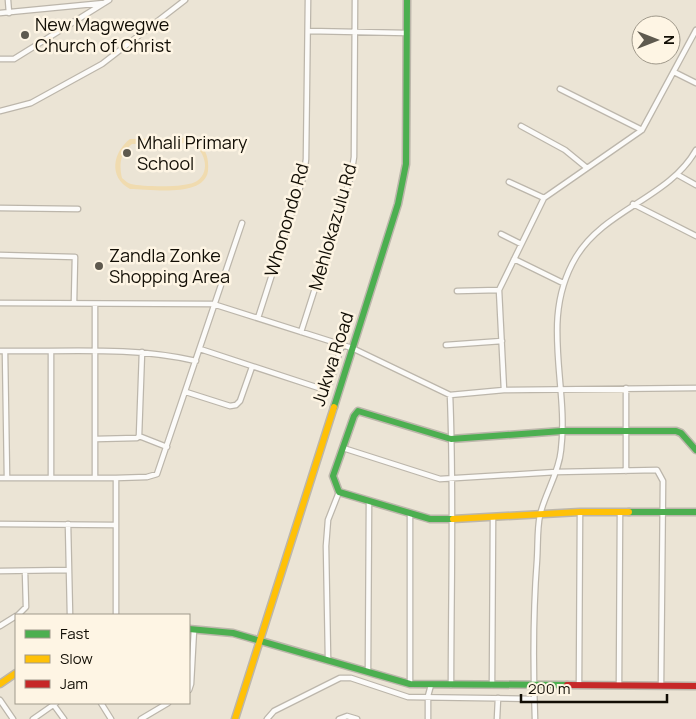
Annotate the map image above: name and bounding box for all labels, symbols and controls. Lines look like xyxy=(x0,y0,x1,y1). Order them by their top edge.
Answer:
place label: New Magwegwe Church of Christ xyxy=(35,12,171,57)
north arrow xyxy=(631,15,681,65)
marker: New Magwegwe Church of Christ xyxy=(19,29,31,41)
text: N xyxy=(660,35,679,45)
place label: Mhali Primary School xyxy=(137,130,248,175)
marker: Mhali Primary School xyxy=(121,147,133,159)
street label: Whonondo Rd xyxy=(258,160,314,279)
street label: Mehlokazulu Rd xyxy=(302,161,362,293)
place label: Zandla Zonke Shopping Area xyxy=(109,243,230,288)
marker: Zandla Zonke Shopping Area xyxy=(93,260,105,272)
street label: Jukwa Road xyxy=(306,309,359,409)
legend xyxy=(15,614,190,704)
text: Fast xyxy=(60,623,89,644)
text: Slow xyxy=(60,648,93,669)
scale bar xyxy=(521,672,667,704)
text: Jam xyxy=(60,673,88,694)
text: 200 m xyxy=(528,678,571,699)

